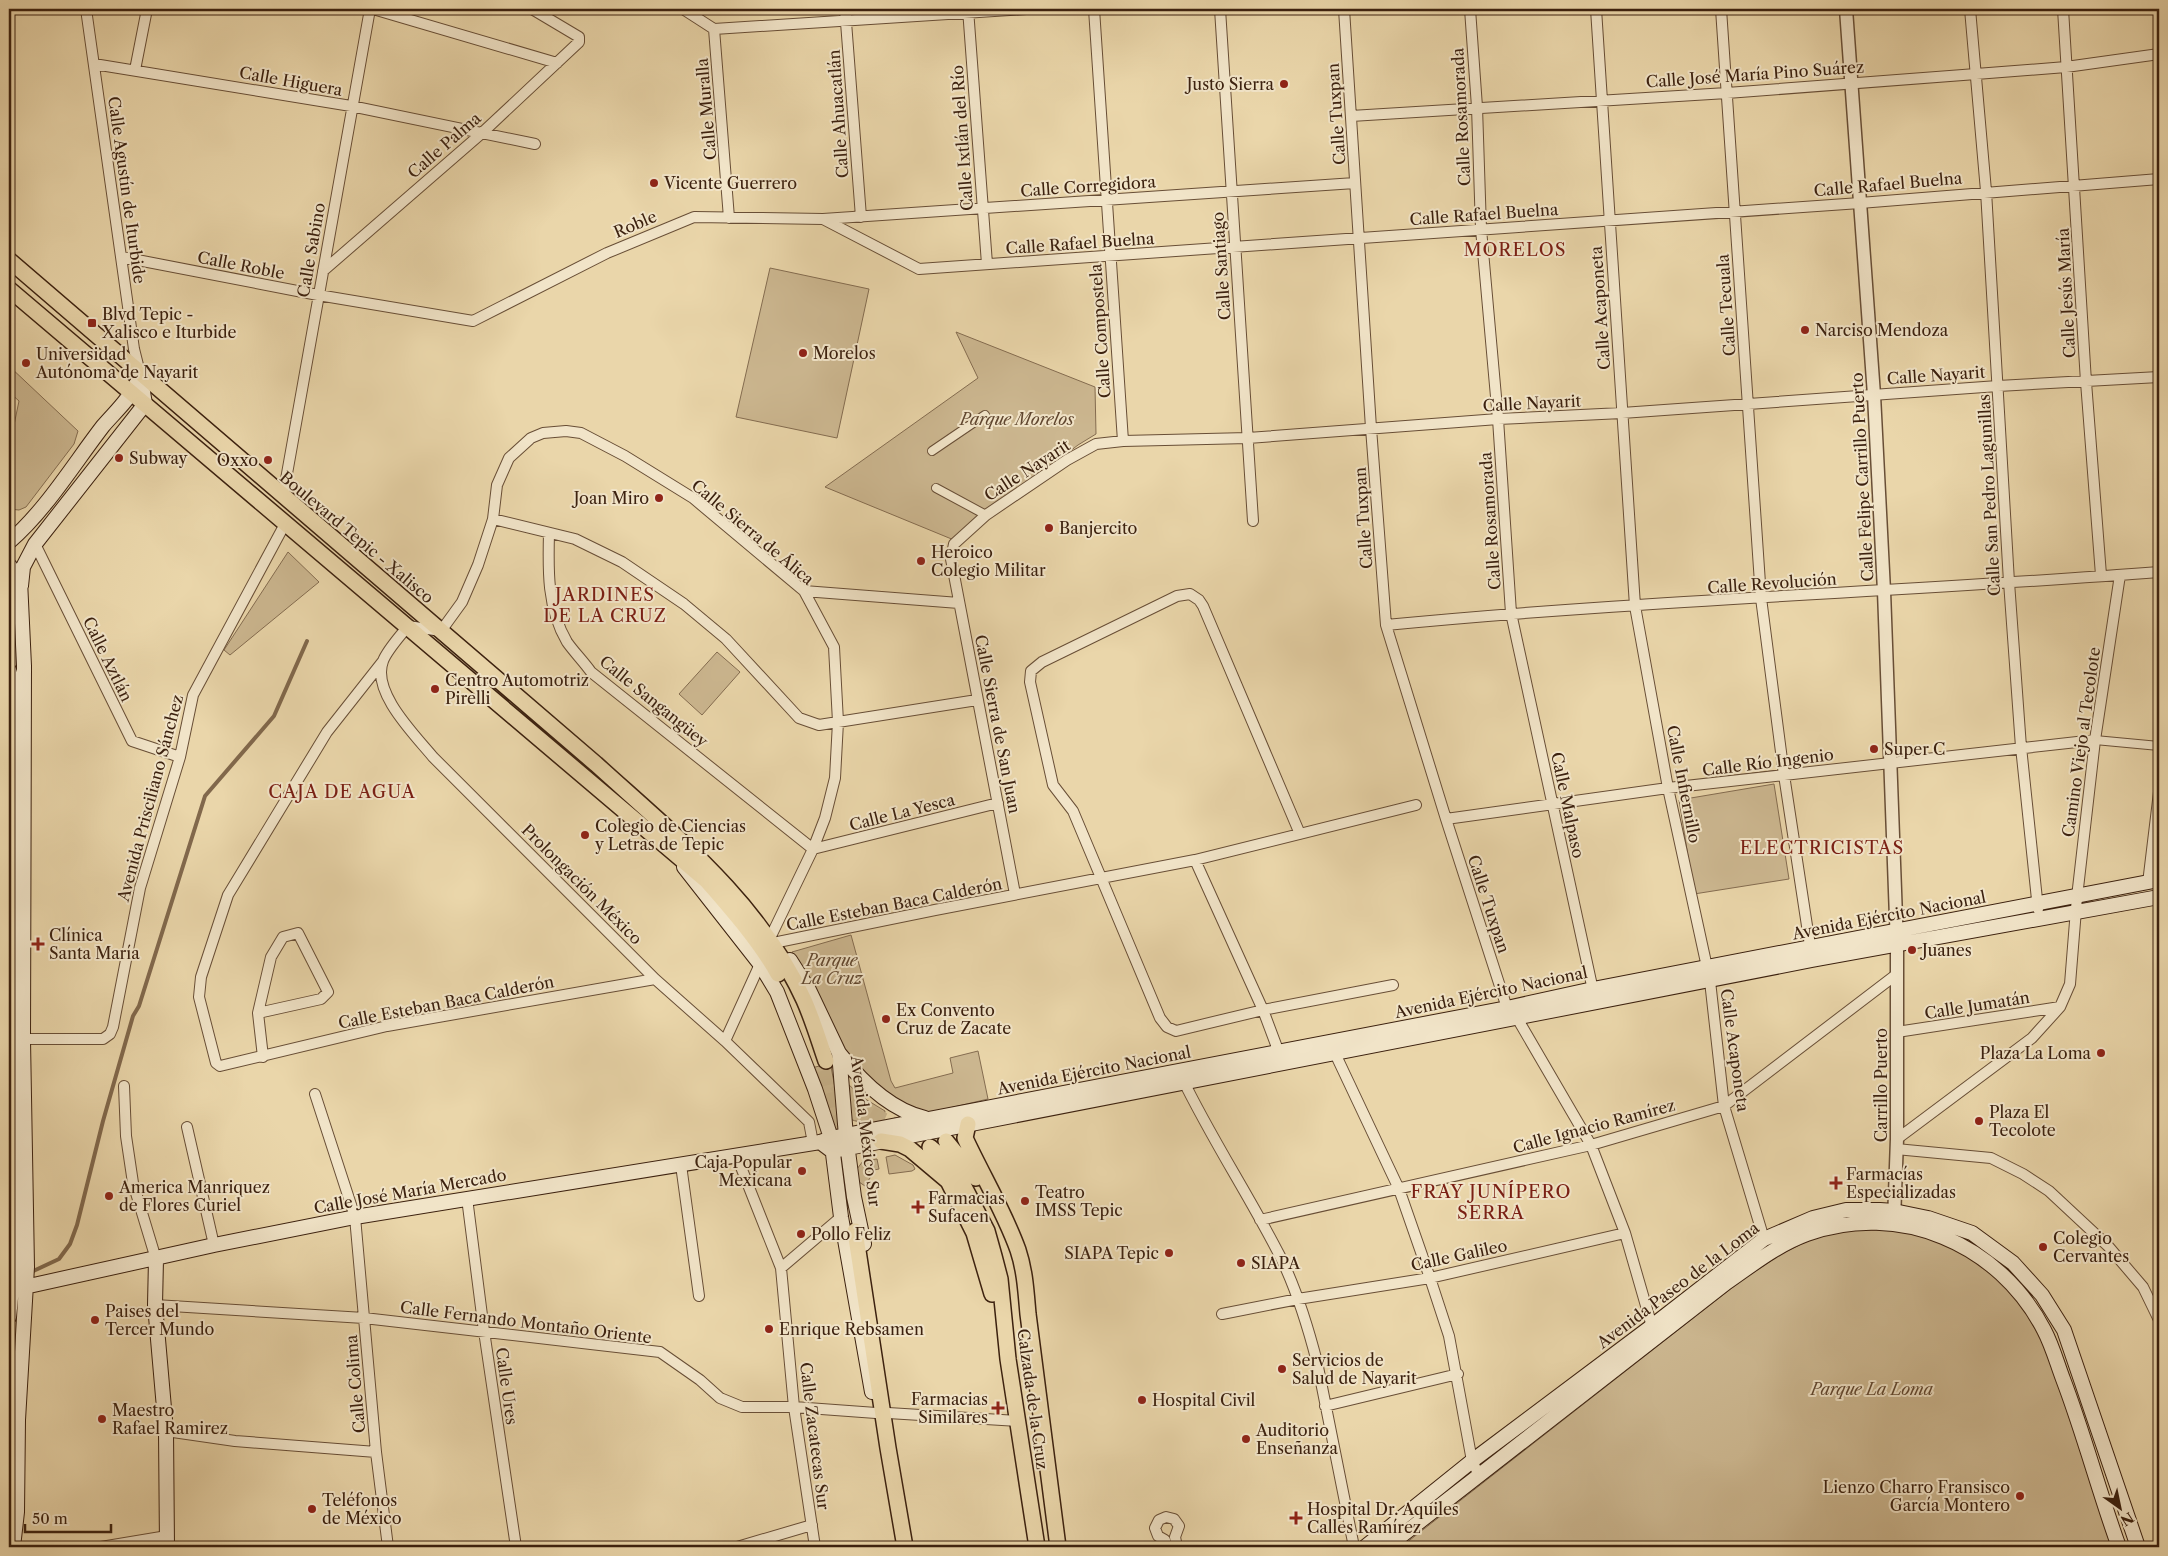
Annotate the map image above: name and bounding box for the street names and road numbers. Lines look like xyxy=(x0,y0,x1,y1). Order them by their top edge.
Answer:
street label: Calle Rosamorada xyxy=(1447,47,1475,187)
street label: Calle Ahuacatlán xyxy=(824,49,852,179)
street label: Calle José María Pino Suárez xyxy=(1645,56,1865,92)
street label: Calle Muralla xyxy=(692,57,720,161)
street label: Calle Higuera xyxy=(238,62,345,100)
street label: Calle Tuxpan xyxy=(1322,62,1350,166)
street label: Calle Ixtlán del Río xyxy=(947,64,977,212)
street label: Calle Agustín de Iturbide xyxy=(104,95,150,285)
street label: Calle Palma xyxy=(403,107,485,182)
street label: Calle Rafael Buelna xyxy=(1813,167,1964,200)
street label: Calle Corregidora xyxy=(1020,171,1157,201)
street label: Calle Rafael Buelna xyxy=(1409,199,1560,229)
street label: Calle Sabino xyxy=(293,201,329,299)
street label: Roble xyxy=(610,206,660,242)
street label: Calle Santiago xyxy=(1207,211,1235,321)
street label: Calle Jesús María xyxy=(2053,227,2079,359)
street label: Calle Rafael Buelna xyxy=(1005,228,1156,258)
street label: Calle Acaponeta xyxy=(1586,245,1614,371)
street label: Calle Roble xyxy=(196,247,286,283)
street label: Calle Tecuala xyxy=(1712,253,1740,357)
street label: Calle Compostela xyxy=(1085,262,1115,399)
street label: Calle Nayarit xyxy=(1886,362,1986,388)
street label: Calle Felipe Carrillo Puerto xyxy=(1847,372,1877,582)
street label: Calle Nayarit xyxy=(1482,390,1582,416)
street label: Calle San Pedro Lagunillas xyxy=(1974,393,2004,596)
street label: Calle Nayarit xyxy=(980,435,1074,505)
street label: Calle Rosamorada xyxy=(1475,451,1505,591)
street label: Calle Tuxpan xyxy=(1349,466,1377,570)
street label: Boulevard Tepic - Xalisco xyxy=(276,467,438,607)
street label: Calle Sierra de Álica xyxy=(688,475,819,589)
street label: Calle Revolución xyxy=(1707,569,1837,597)
street label: Calle Aztlán xyxy=(79,613,137,705)
street label: Calle Sierra de San Juan xyxy=(971,633,1025,815)
street label: Camino Viejo al Tecolote xyxy=(2058,646,2104,838)
street label: Calle Sangangüey xyxy=(596,651,713,752)
street label: Avenida Prisciliano Sánchez xyxy=(112,692,187,905)
street label: Calle Infiernillo xyxy=(1663,723,1705,845)
street label: Calle Río Ingenio xyxy=(1701,744,1835,780)
street label: Calle Malpaso xyxy=(1547,750,1589,860)
street label: Calle La Yesca xyxy=(847,789,957,835)
street label: Prolongación México xyxy=(518,820,647,949)
street label: Calle Tuxpan xyxy=(1464,852,1514,956)
street label: Calle Esteban Baca Calderón xyxy=(784,873,1004,935)
street label: Avenida Ejército Nacional xyxy=(1790,886,1988,944)
street label: Avenida Ejército Nacional xyxy=(1392,962,1590,1022)
street label: Calle Esteban Baca Calderón xyxy=(336,971,556,1033)
street label: Calle Acaponeta xyxy=(1716,987,1754,1113)
street label: Calle Jumatán xyxy=(1923,987,2031,1023)
street label: Carrillo Puerto xyxy=(1871,1028,1891,1142)
street label: Avenida Ejército Nacional xyxy=(995,1041,1193,1099)
street label: Avenida México Sur xyxy=(847,1053,885,1208)
street label: Calle Ignacio Ramírez xyxy=(1511,1095,1677,1157)
street label: Calle José María Mercado xyxy=(312,1164,508,1218)
street label: Avenida Paseo de la Loma xyxy=(1592,1217,1763,1353)
street label: Calle Galileo xyxy=(1409,1235,1509,1275)
street label: Calle Fernando Montaño Oriente xyxy=(399,1297,653,1347)
street label: Calzada de la Cruz xyxy=(1013,1327,1053,1471)
street label: Calle Colima xyxy=(341,1333,369,1434)
street label: Calle Ures xyxy=(492,1346,522,1426)
street label: Calle Zacatecas Sur xyxy=(796,1361,834,1511)

